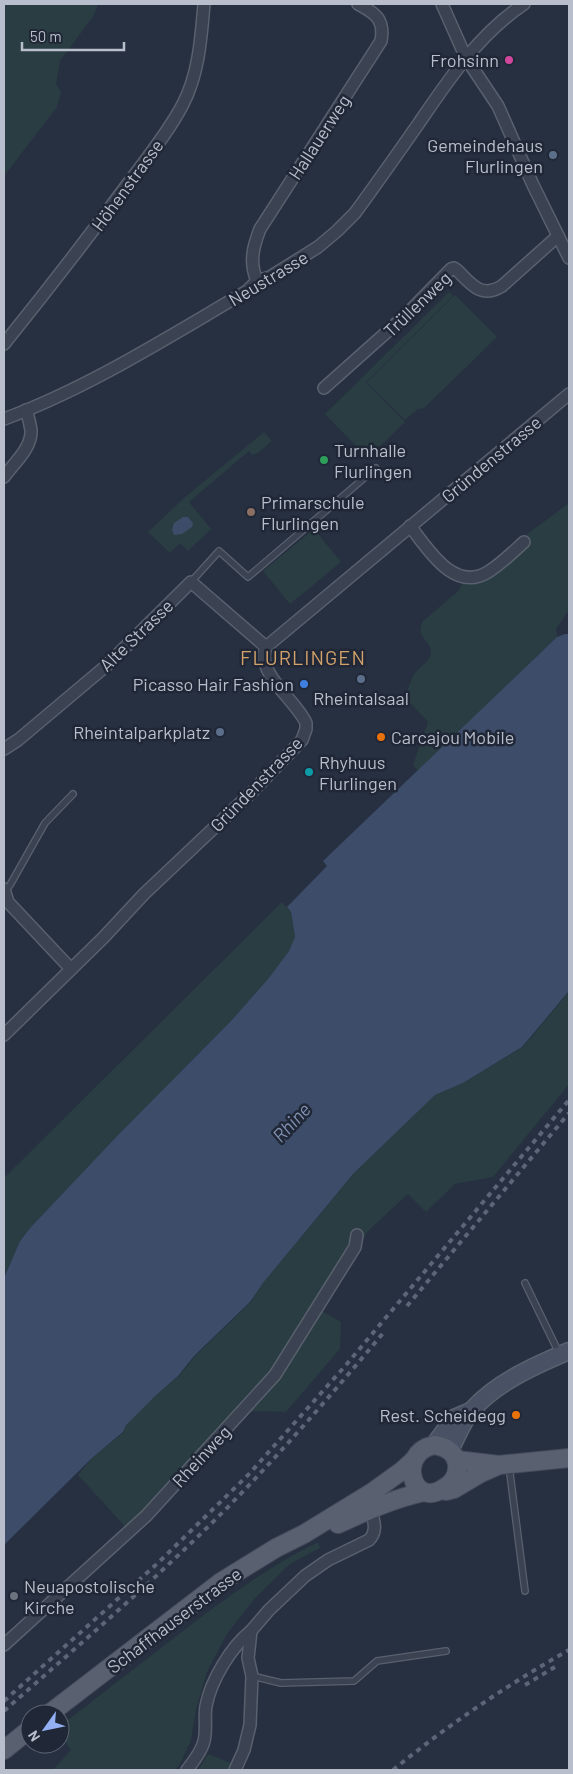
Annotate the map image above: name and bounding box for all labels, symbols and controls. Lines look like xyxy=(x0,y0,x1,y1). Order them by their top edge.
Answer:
scale bar xyxy=(22,20,125,52)
text: 50 m xyxy=(30,27,62,45)
place label: Frohsinn xyxy=(430,49,499,71)
marker: Frohsinn xyxy=(503,54,515,66)
street label: Hallauerweg xyxy=(283,90,355,184)
place label: Gemeindehaus Flurlingen xyxy=(427,134,543,177)
street label: Höhenstrasse xyxy=(86,135,168,235)
marker: Gemeindehaus Flurlingen xyxy=(547,149,559,161)
street label: Neustrasse xyxy=(224,246,312,310)
street label: Trüllenweg xyxy=(379,267,455,341)
street label: Gründenstrasse xyxy=(437,411,545,507)
place label: Turnhalle Flurlingen xyxy=(334,439,412,482)
marker: Turnhalle Flurlingen xyxy=(318,454,330,466)
place label: Primarschule Flurlingen xyxy=(261,491,364,534)
marker: Primarschule Flurlingen xyxy=(245,506,257,518)
street label: Alte Strasse xyxy=(95,594,177,676)
district label: FLURLINGEN xyxy=(240,645,366,669)
place label: Picasso Hair Fashion xyxy=(133,673,294,695)
marker: Rheintalsaal xyxy=(355,673,367,685)
marker: Picasso Hair Fashion xyxy=(298,678,310,690)
place label: Rheintalsaal xyxy=(313,687,409,709)
place label: Rheintalparkplatz xyxy=(73,721,210,743)
marker: Rheintalparkplatz xyxy=(214,726,226,738)
place label: Carcajou Mobile xyxy=(391,726,514,748)
marker: Carcajou Mobile xyxy=(375,731,387,743)
street label: Gründenstrasse xyxy=(205,732,307,836)
place label: Rhyhuus Flurlingen xyxy=(319,751,397,794)
marker: Rhyhuus Flurlingen xyxy=(303,766,315,778)
water label: Rhine xyxy=(267,1097,315,1147)
place label: Rest. Scheidegg xyxy=(379,1404,506,1426)
marker: Rest. Scheidegg xyxy=(510,1409,522,1421)
street label: Rheinweg xyxy=(167,1421,235,1491)
street label: Schaffhauserstrasse xyxy=(103,1562,245,1678)
place label: Neuapostolische Kirche xyxy=(24,1575,155,1618)
marker: Neuapostolische Kirche xyxy=(8,1590,20,1602)
north arrow xyxy=(20,1704,70,1754)
text: N xyxy=(24,1728,43,1745)

